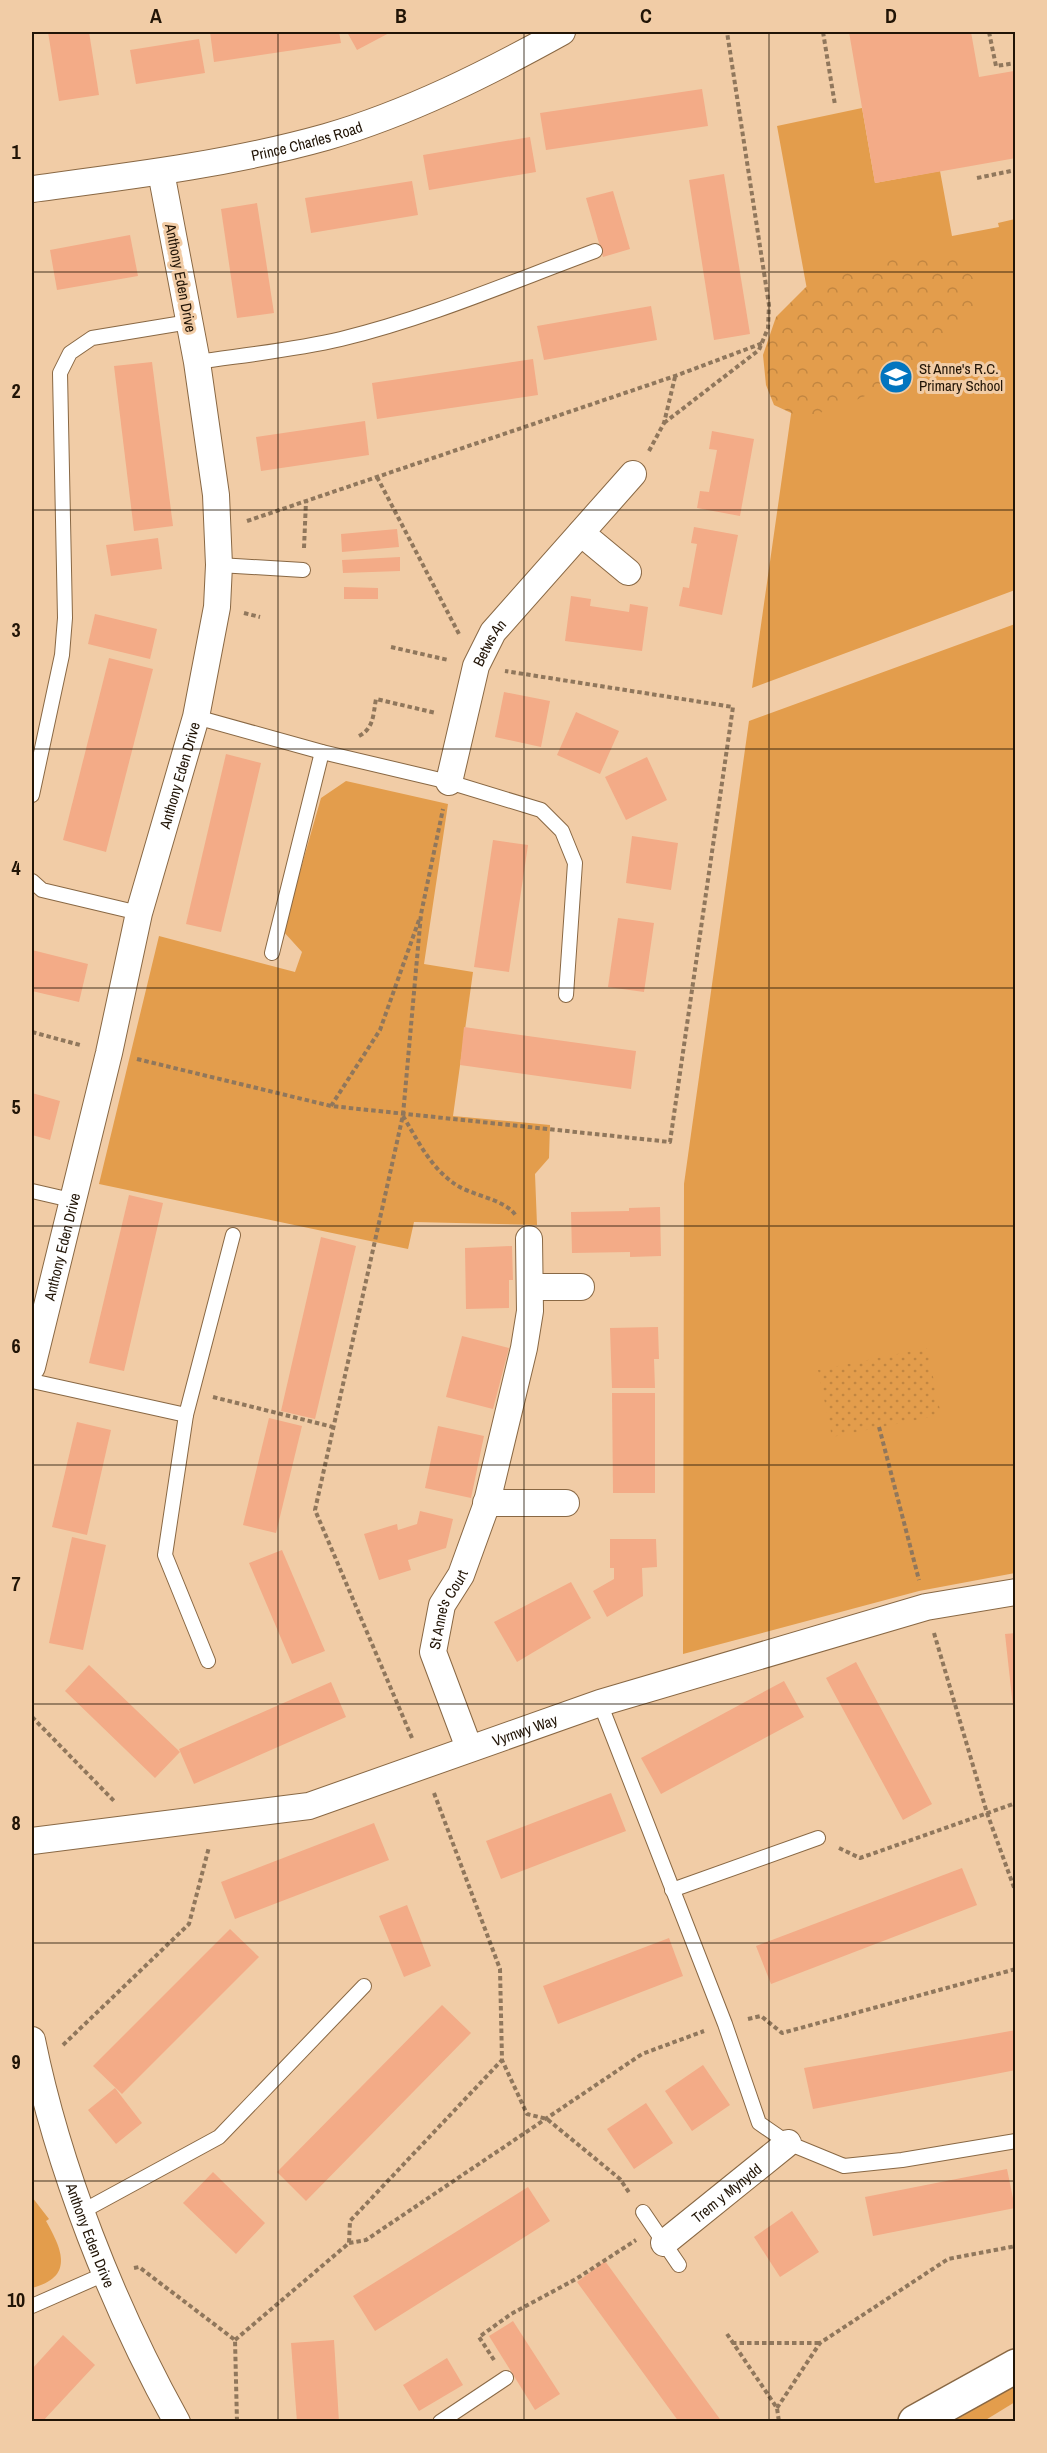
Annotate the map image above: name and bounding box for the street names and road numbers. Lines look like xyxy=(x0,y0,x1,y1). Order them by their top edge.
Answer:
street label: Prince Charles Road xyxy=(249,116,365,165)
street label: Anthony Eden Drive xyxy=(160,221,202,334)
street label: Betws An xyxy=(467,614,511,670)
street label: Anthony Eden Drive xyxy=(153,719,205,832)
street label: Anthony Eden Drive xyxy=(38,1190,85,1304)
street label: St Anne's Court xyxy=(423,1566,473,1651)
street label: Vyrnwy Way xyxy=(489,1708,561,1751)
street label: Trem y Mynydd xyxy=(687,2158,766,2227)
street label: Anthony Eden Drive xyxy=(61,2179,120,2291)

